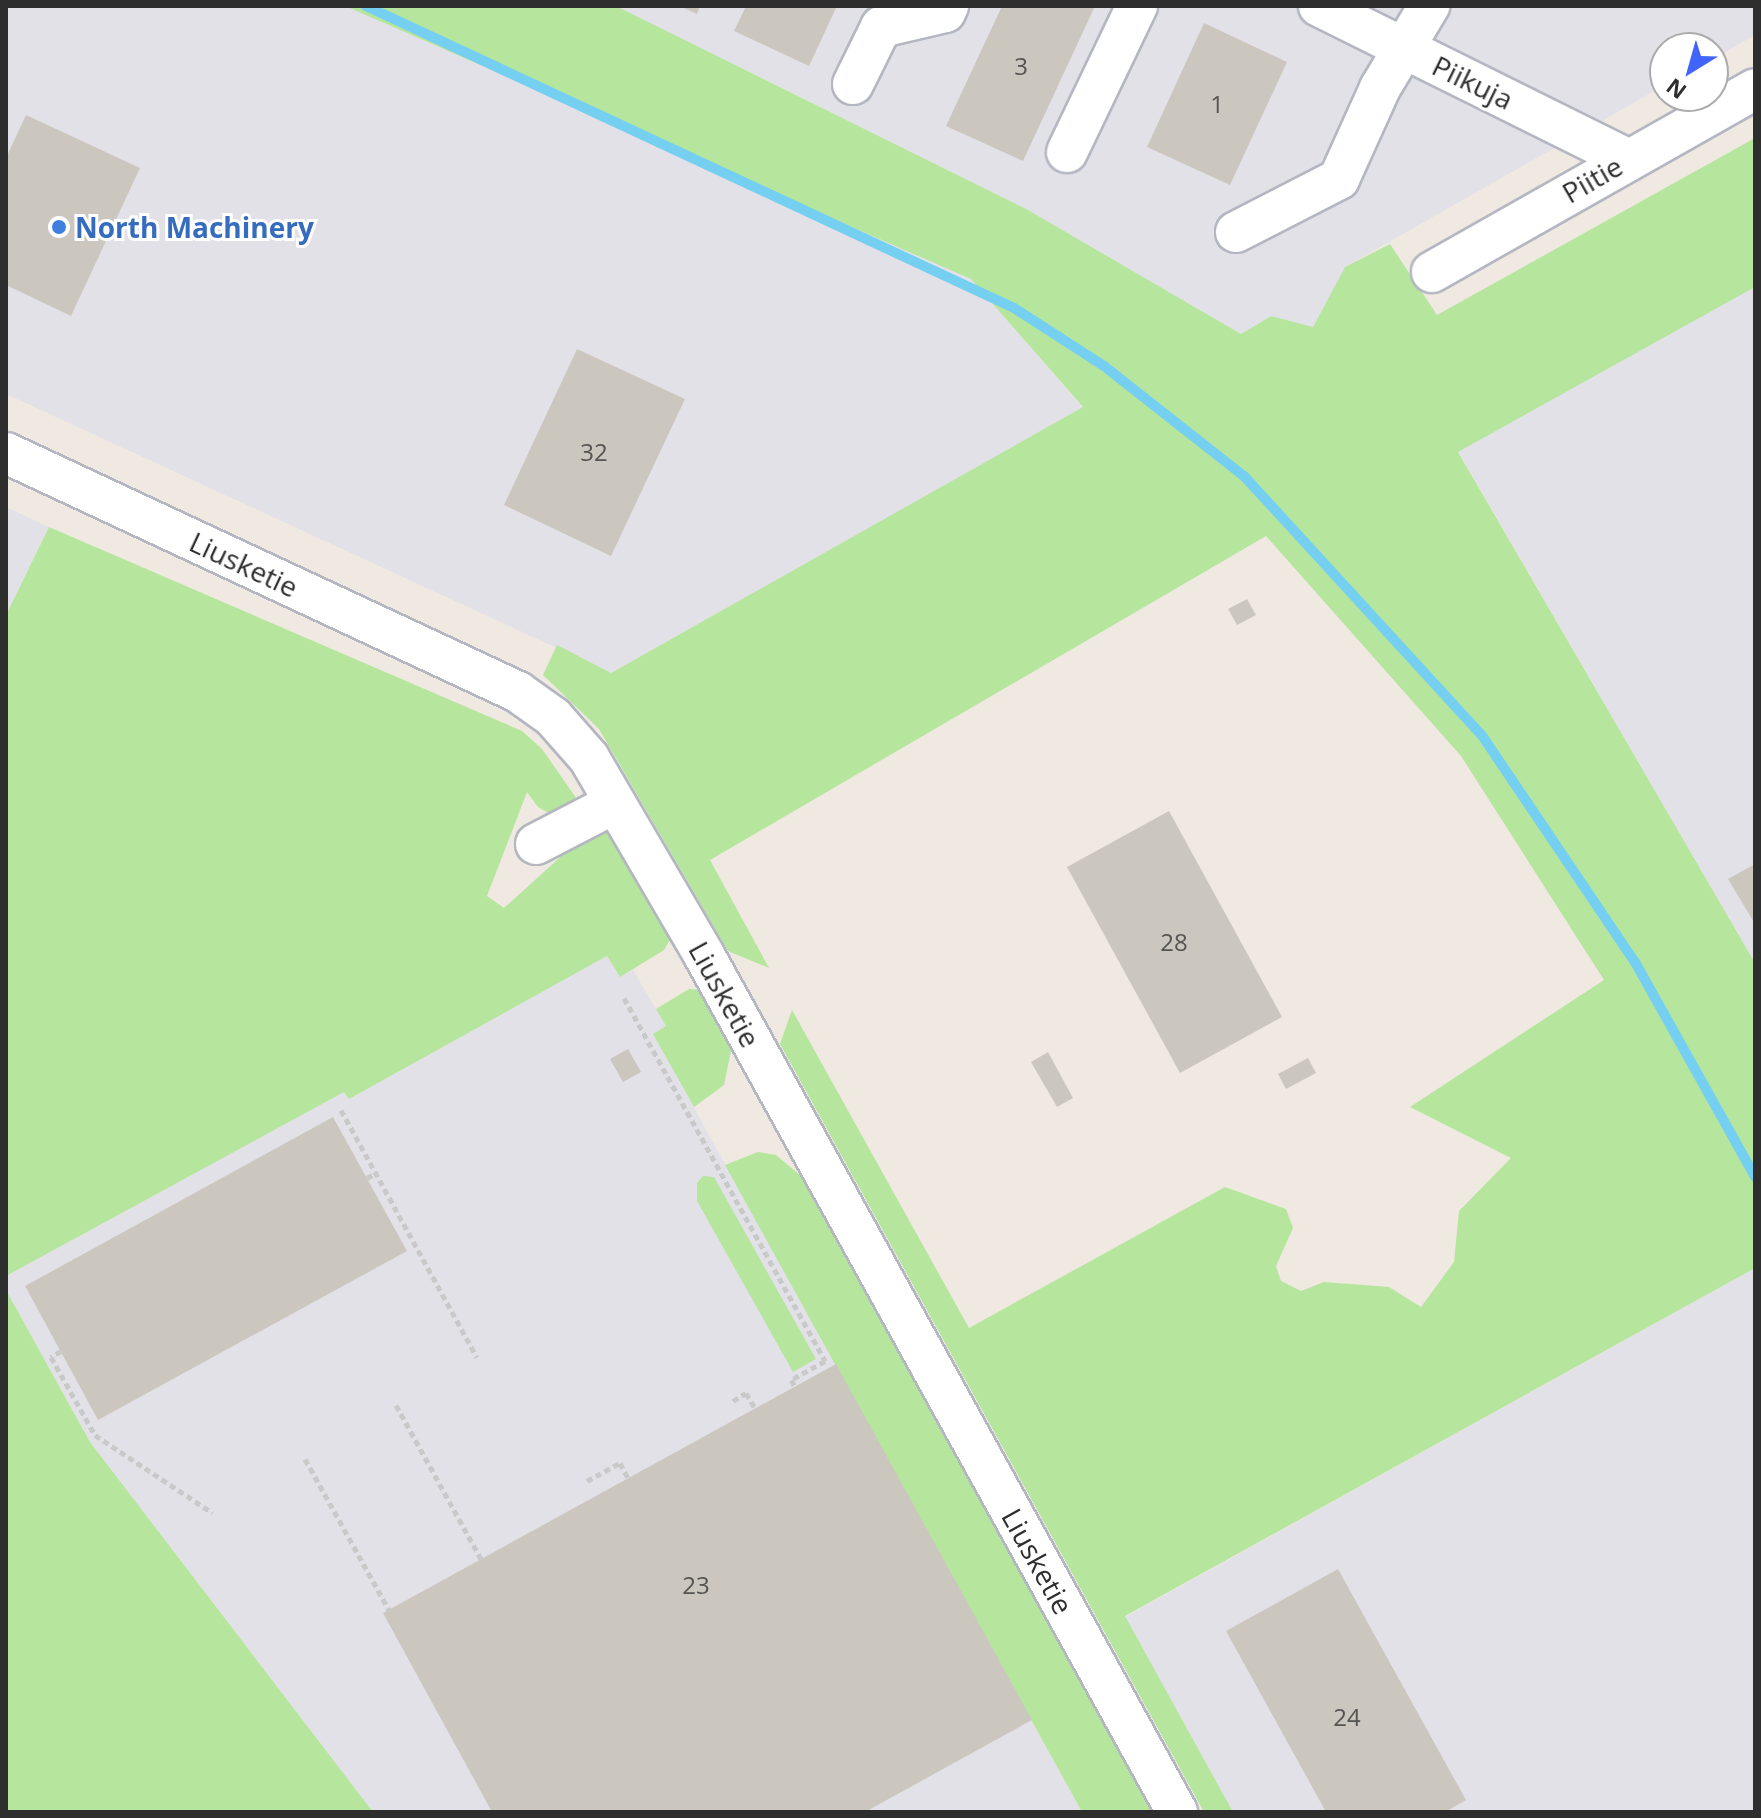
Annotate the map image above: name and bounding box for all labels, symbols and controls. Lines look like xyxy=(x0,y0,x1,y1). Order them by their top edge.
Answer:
north arrow xyxy=(1649,32,1729,112)
street label: Piikuja xyxy=(1427,48,1519,116)
house number: 3 xyxy=(1014,52,1028,80)
text: N xyxy=(1660,72,1692,107)
house number: 1 xyxy=(1210,90,1224,118)
street label: Piitie xyxy=(1556,149,1628,209)
place label: North Machinery xyxy=(75,210,314,244)
marker: North Machinery xyxy=(50,218,68,236)
house number: 32 xyxy=(580,438,608,466)
street label: Liusketie xyxy=(185,524,303,604)
house number: 28 xyxy=(1160,928,1188,956)
street label: Liusketie xyxy=(682,935,768,1053)
street label: Liusketie xyxy=(995,1502,1081,1620)
house number: 23 xyxy=(682,1571,710,1599)
house number: 24 xyxy=(1333,1703,1361,1731)

